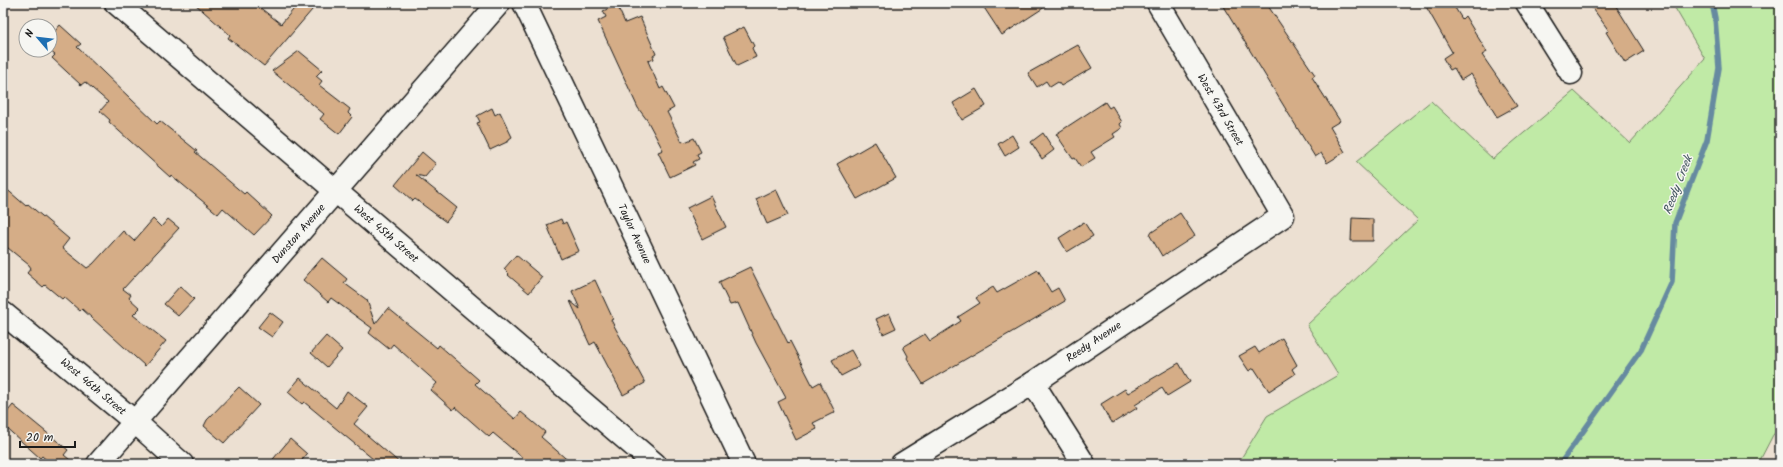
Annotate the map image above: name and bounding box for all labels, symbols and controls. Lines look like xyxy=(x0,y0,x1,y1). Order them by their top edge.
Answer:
north arrow xyxy=(18,18,58,58)
text: N xyxy=(20,26,40,41)
street label: West 43rd Street xyxy=(1192,71,1248,150)
water label: Reedy Creek xyxy=(1658,151,1699,217)
street label: Dunston Avenue xyxy=(268,200,330,268)
street label: West 45th Street xyxy=(349,201,423,268)
street label: Taylor Avenue xyxy=(612,201,656,267)
street label: Reedy Avenue xyxy=(1063,317,1126,367)
street label: West 46th Street xyxy=(56,354,131,421)
scale bar xyxy=(20,423,75,449)
text: 20 m xyxy=(26,428,54,447)

